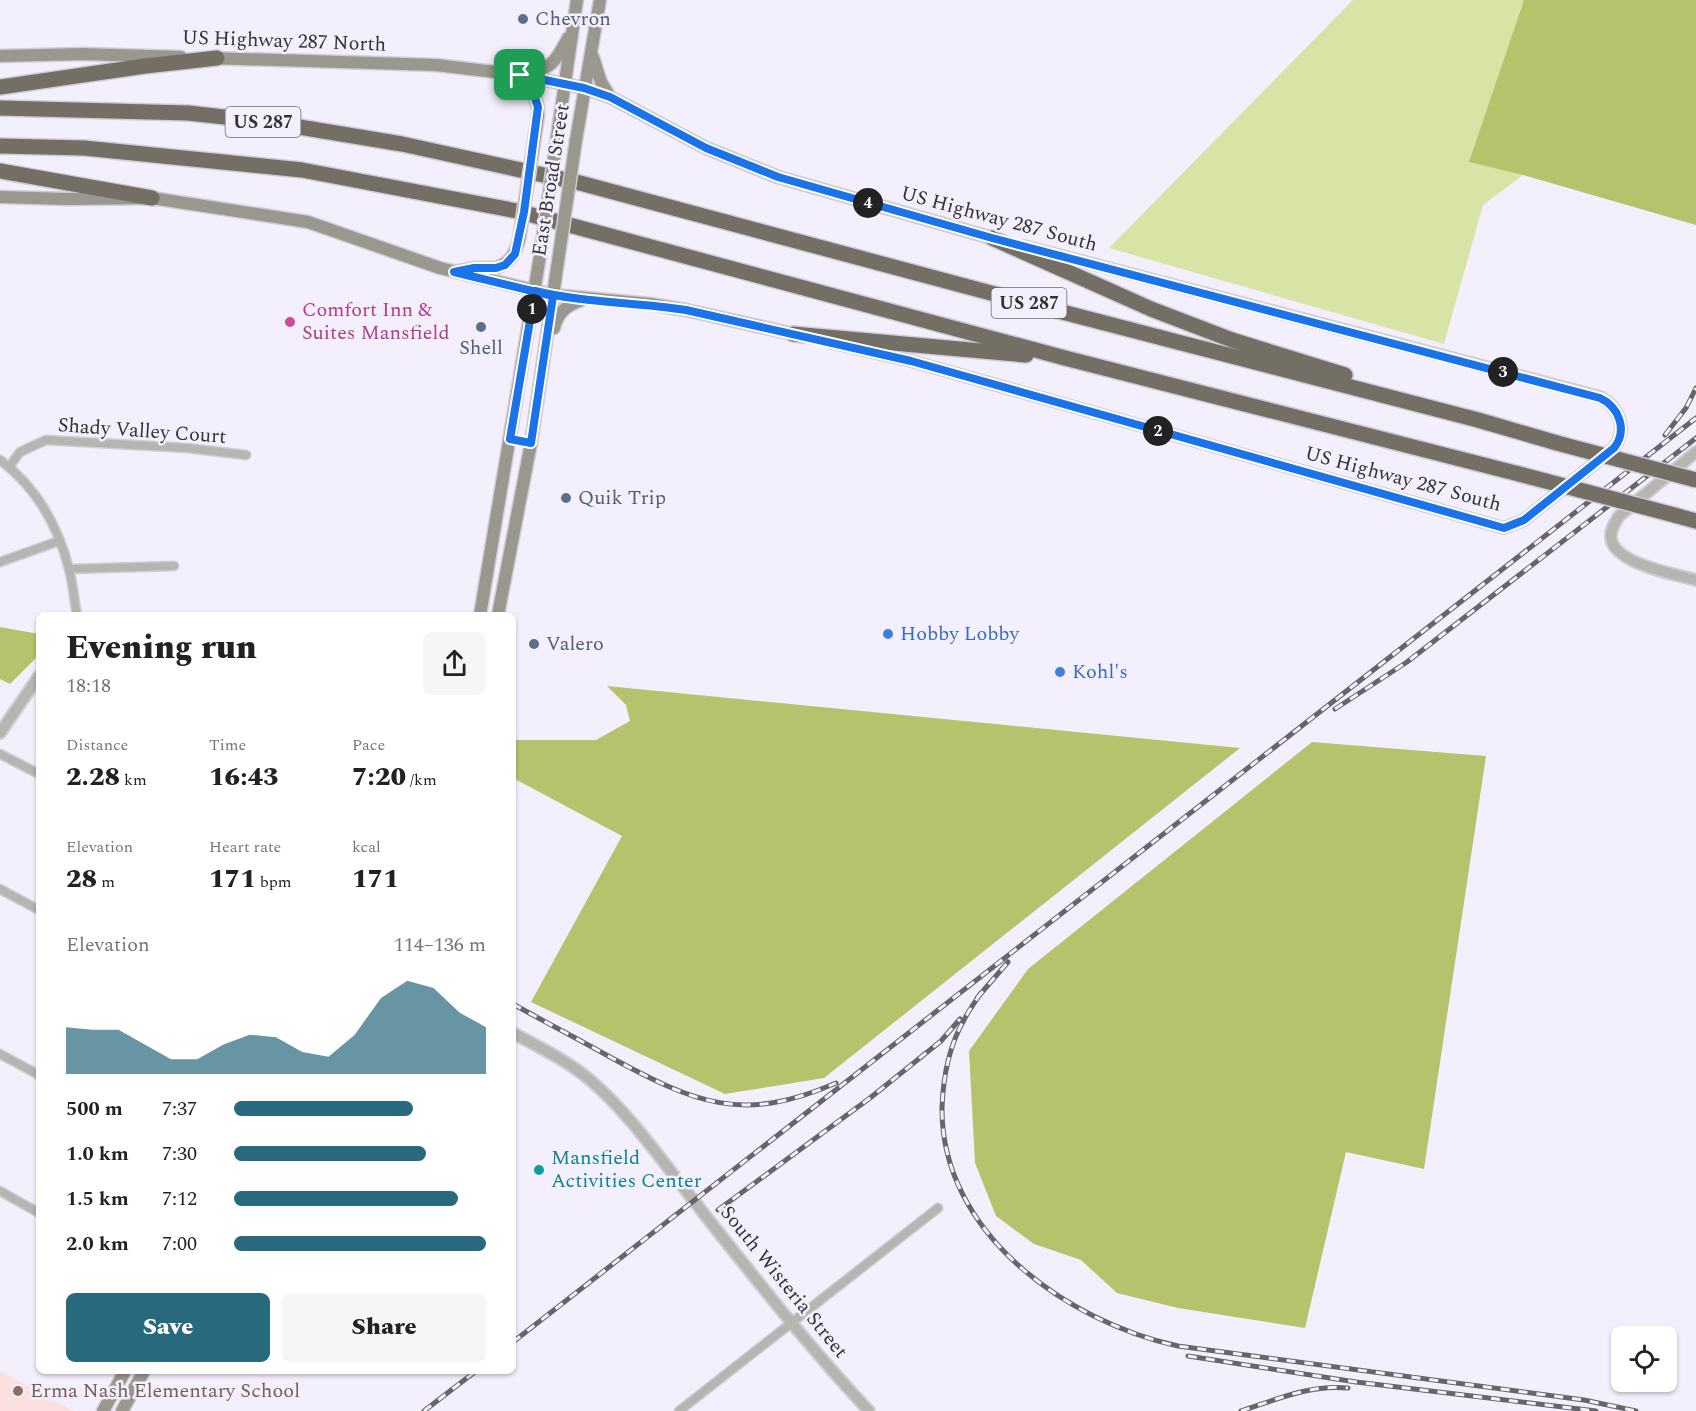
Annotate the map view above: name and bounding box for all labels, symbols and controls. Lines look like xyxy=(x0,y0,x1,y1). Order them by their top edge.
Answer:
place label: Chevron xyxy=(535,4,611,34)
marker: Chevron xyxy=(516,12,530,26)
street label: US Highway 287 North xyxy=(181,22,387,60)
pin xyxy=(494,49,545,100)
icon: arrive xyxy=(503,58,536,91)
street label: East Broad Street xyxy=(524,102,578,258)
road number: US 287 xyxy=(226,107,300,137)
street label: US Highway 287 South xyxy=(897,178,1101,260)
pin: 4 xyxy=(853,188,883,218)
text: 4 xyxy=(864,191,872,215)
road number: US 287 xyxy=(992,288,1066,318)
pin: 1 xyxy=(517,294,547,324)
place label: Comfort Inn & Suites Mansfield xyxy=(302,295,450,348)
text: 1 xyxy=(528,297,536,321)
marker: Comfort Inn & Suites Mansfield xyxy=(283,315,297,329)
marker: Shell xyxy=(474,320,488,334)
place label: Shell xyxy=(459,333,503,363)
pin: 3 xyxy=(1488,357,1518,387)
text: 3 xyxy=(1499,360,1507,384)
street label: Shady Valley Court xyxy=(57,410,227,452)
pin: 2 xyxy=(1143,416,1173,446)
text: 2 xyxy=(1154,419,1162,443)
street label: US Highway 287 South xyxy=(1301,438,1505,520)
place label: Quik Trip xyxy=(578,483,666,513)
marker: Quik Trip xyxy=(559,491,573,505)
place label: Hobby Lobby xyxy=(900,619,1020,649)
text: Evening run xyxy=(66,623,257,673)
marker: Hobby Lobby xyxy=(881,627,895,641)
place label: Valero xyxy=(546,629,604,659)
button: share xyxy=(423,632,486,695)
marker: Valero xyxy=(527,637,541,651)
place label: Kohl's xyxy=(1072,657,1128,687)
marker: Kohl's xyxy=(1053,665,1067,679)
text: 18:18 xyxy=(66,671,111,701)
text: Distance xyxy=(66,733,128,757)
text: Time xyxy=(209,733,246,757)
text: Pace xyxy=(352,733,385,757)
text: 2.28 xyxy=(66,757,120,797)
text: 16:43 xyxy=(209,757,279,797)
text: 7:20 xyxy=(352,757,406,797)
text: km xyxy=(120,768,147,792)
text: /km xyxy=(406,768,437,792)
text: Elevation xyxy=(66,835,133,859)
text: Heart rate xyxy=(209,835,281,859)
text: kcal xyxy=(352,835,381,859)
text: 28 xyxy=(66,859,97,899)
text: 171 xyxy=(209,859,256,899)
text: 171 xyxy=(352,859,399,899)
text: m xyxy=(97,870,115,894)
text: bpm xyxy=(256,870,292,894)
text: Elevation xyxy=(66,930,150,960)
text: 114–136 m xyxy=(394,930,486,960)
text: 500 m xyxy=(66,1094,123,1124)
text: 7:37 xyxy=(162,1094,197,1124)
text: 1.0 km xyxy=(66,1139,129,1169)
text: 7:30 xyxy=(162,1139,197,1169)
place label: Mansfield Activities Center xyxy=(551,1143,702,1196)
marker: Mansfield Activities Center xyxy=(532,1163,546,1177)
text: 1.5 km xyxy=(66,1184,129,1214)
text: 7:12 xyxy=(162,1184,197,1214)
street label: South Wisteria Street xyxy=(713,1199,855,1365)
text: 2.0 km xyxy=(66,1229,129,1259)
text: 7:00 xyxy=(162,1229,197,1259)
button: Save xyxy=(66,1293,270,1362)
button: Share xyxy=(282,1293,486,1362)
map controls xyxy=(1611,1326,1677,1392)
button: locate xyxy=(1611,1326,1677,1392)
place label: Erma Nash Elementary School xyxy=(30,1376,300,1406)
marker: Erma Nash Elementary School xyxy=(11,1384,25,1398)

